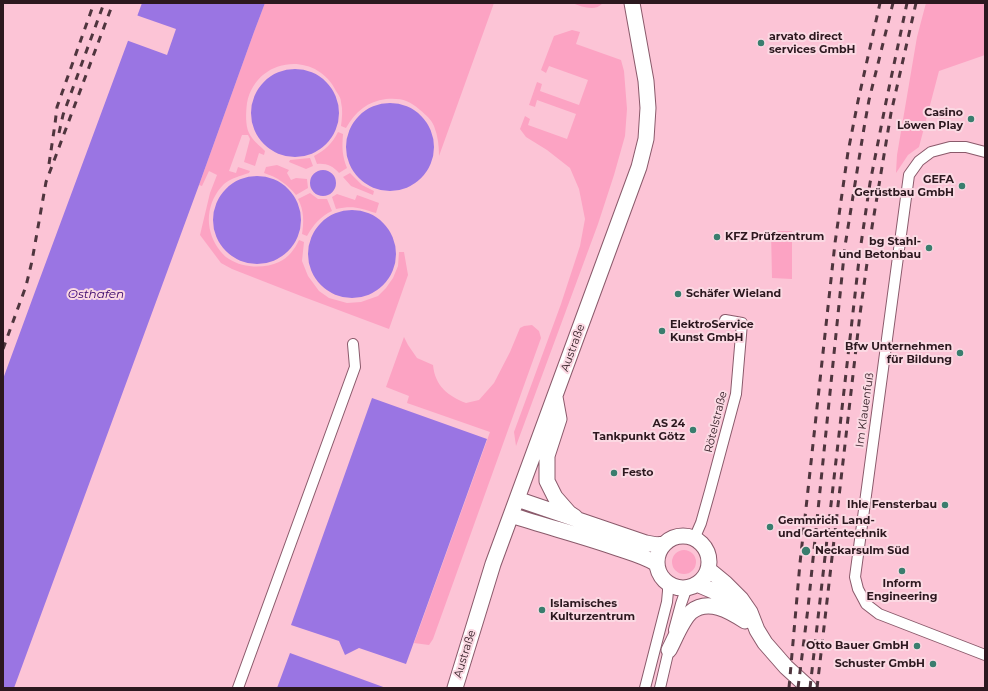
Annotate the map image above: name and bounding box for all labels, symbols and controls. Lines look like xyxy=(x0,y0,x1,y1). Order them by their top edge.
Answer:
place label: arvato direct services GmbH xyxy=(769,30,855,56)
marker: arvato direct services GmbH xyxy=(756,38,766,48)
place label: Casino Löwen Play xyxy=(897,106,963,132)
marker: Casino Löwen Play xyxy=(966,114,976,124)
place label: GEFA Gerüstbau GmbH xyxy=(854,173,954,199)
marker: GEFA Gerüstbau GmbH xyxy=(957,181,967,191)
place label: KFZ Prüfzentrum xyxy=(725,230,824,244)
marker: KFZ Prüfzentrum xyxy=(712,232,722,242)
place label: bg Stahl- und Betonbau xyxy=(838,235,921,261)
marker: bg Stahl- und Betonbau xyxy=(924,243,934,253)
water label: Osthafen xyxy=(68,287,124,301)
place label: Schäfer Wieland xyxy=(686,287,781,301)
marker: Schäfer Wieland xyxy=(673,289,683,299)
place label: ElektroService Kunst GmbH xyxy=(670,318,754,344)
street label: Austraße xyxy=(558,323,588,373)
marker: ElektroService Kunst GmbH xyxy=(657,326,667,336)
place label: Bfw Unternehmen für Bildung xyxy=(845,340,952,366)
marker: Bfw Unternehmen für Bildung xyxy=(955,348,965,358)
street label: Im Klauenfuß xyxy=(853,372,877,448)
street label: Rötelstraße xyxy=(702,390,730,454)
place label: AS 24 Tankpunkt Götz xyxy=(593,417,685,443)
marker: AS 24 Tankpunkt Götz xyxy=(688,425,698,435)
place label: Festo xyxy=(622,466,653,480)
marker: Festo xyxy=(609,468,619,478)
place label: Ihle Fensterbau xyxy=(847,498,937,512)
marker: Ihle Fensterbau xyxy=(940,500,950,510)
place label: Gemmrich Land- und Gartentechnik xyxy=(778,514,887,540)
marker: Gemmrich Land- und Gartentechnik xyxy=(765,522,775,532)
place label: Neckarsulm Süd xyxy=(815,544,909,558)
marker: Neckarsulm Süd xyxy=(800,545,812,557)
marker: Inform Engineering xyxy=(897,566,907,576)
place label: Inform Engineering xyxy=(867,577,937,603)
place label: Islamisches Kulturzentrum xyxy=(550,597,635,623)
marker: Islamisches Kulturzentrum xyxy=(537,605,547,615)
street label: Austraße xyxy=(451,628,479,680)
place label: Otto Bauer GmbH xyxy=(806,639,909,653)
marker: Otto Bauer GmbH xyxy=(912,641,922,651)
place label: Schuster GmbH xyxy=(835,657,925,671)
marker: Schuster GmbH xyxy=(928,659,938,669)

